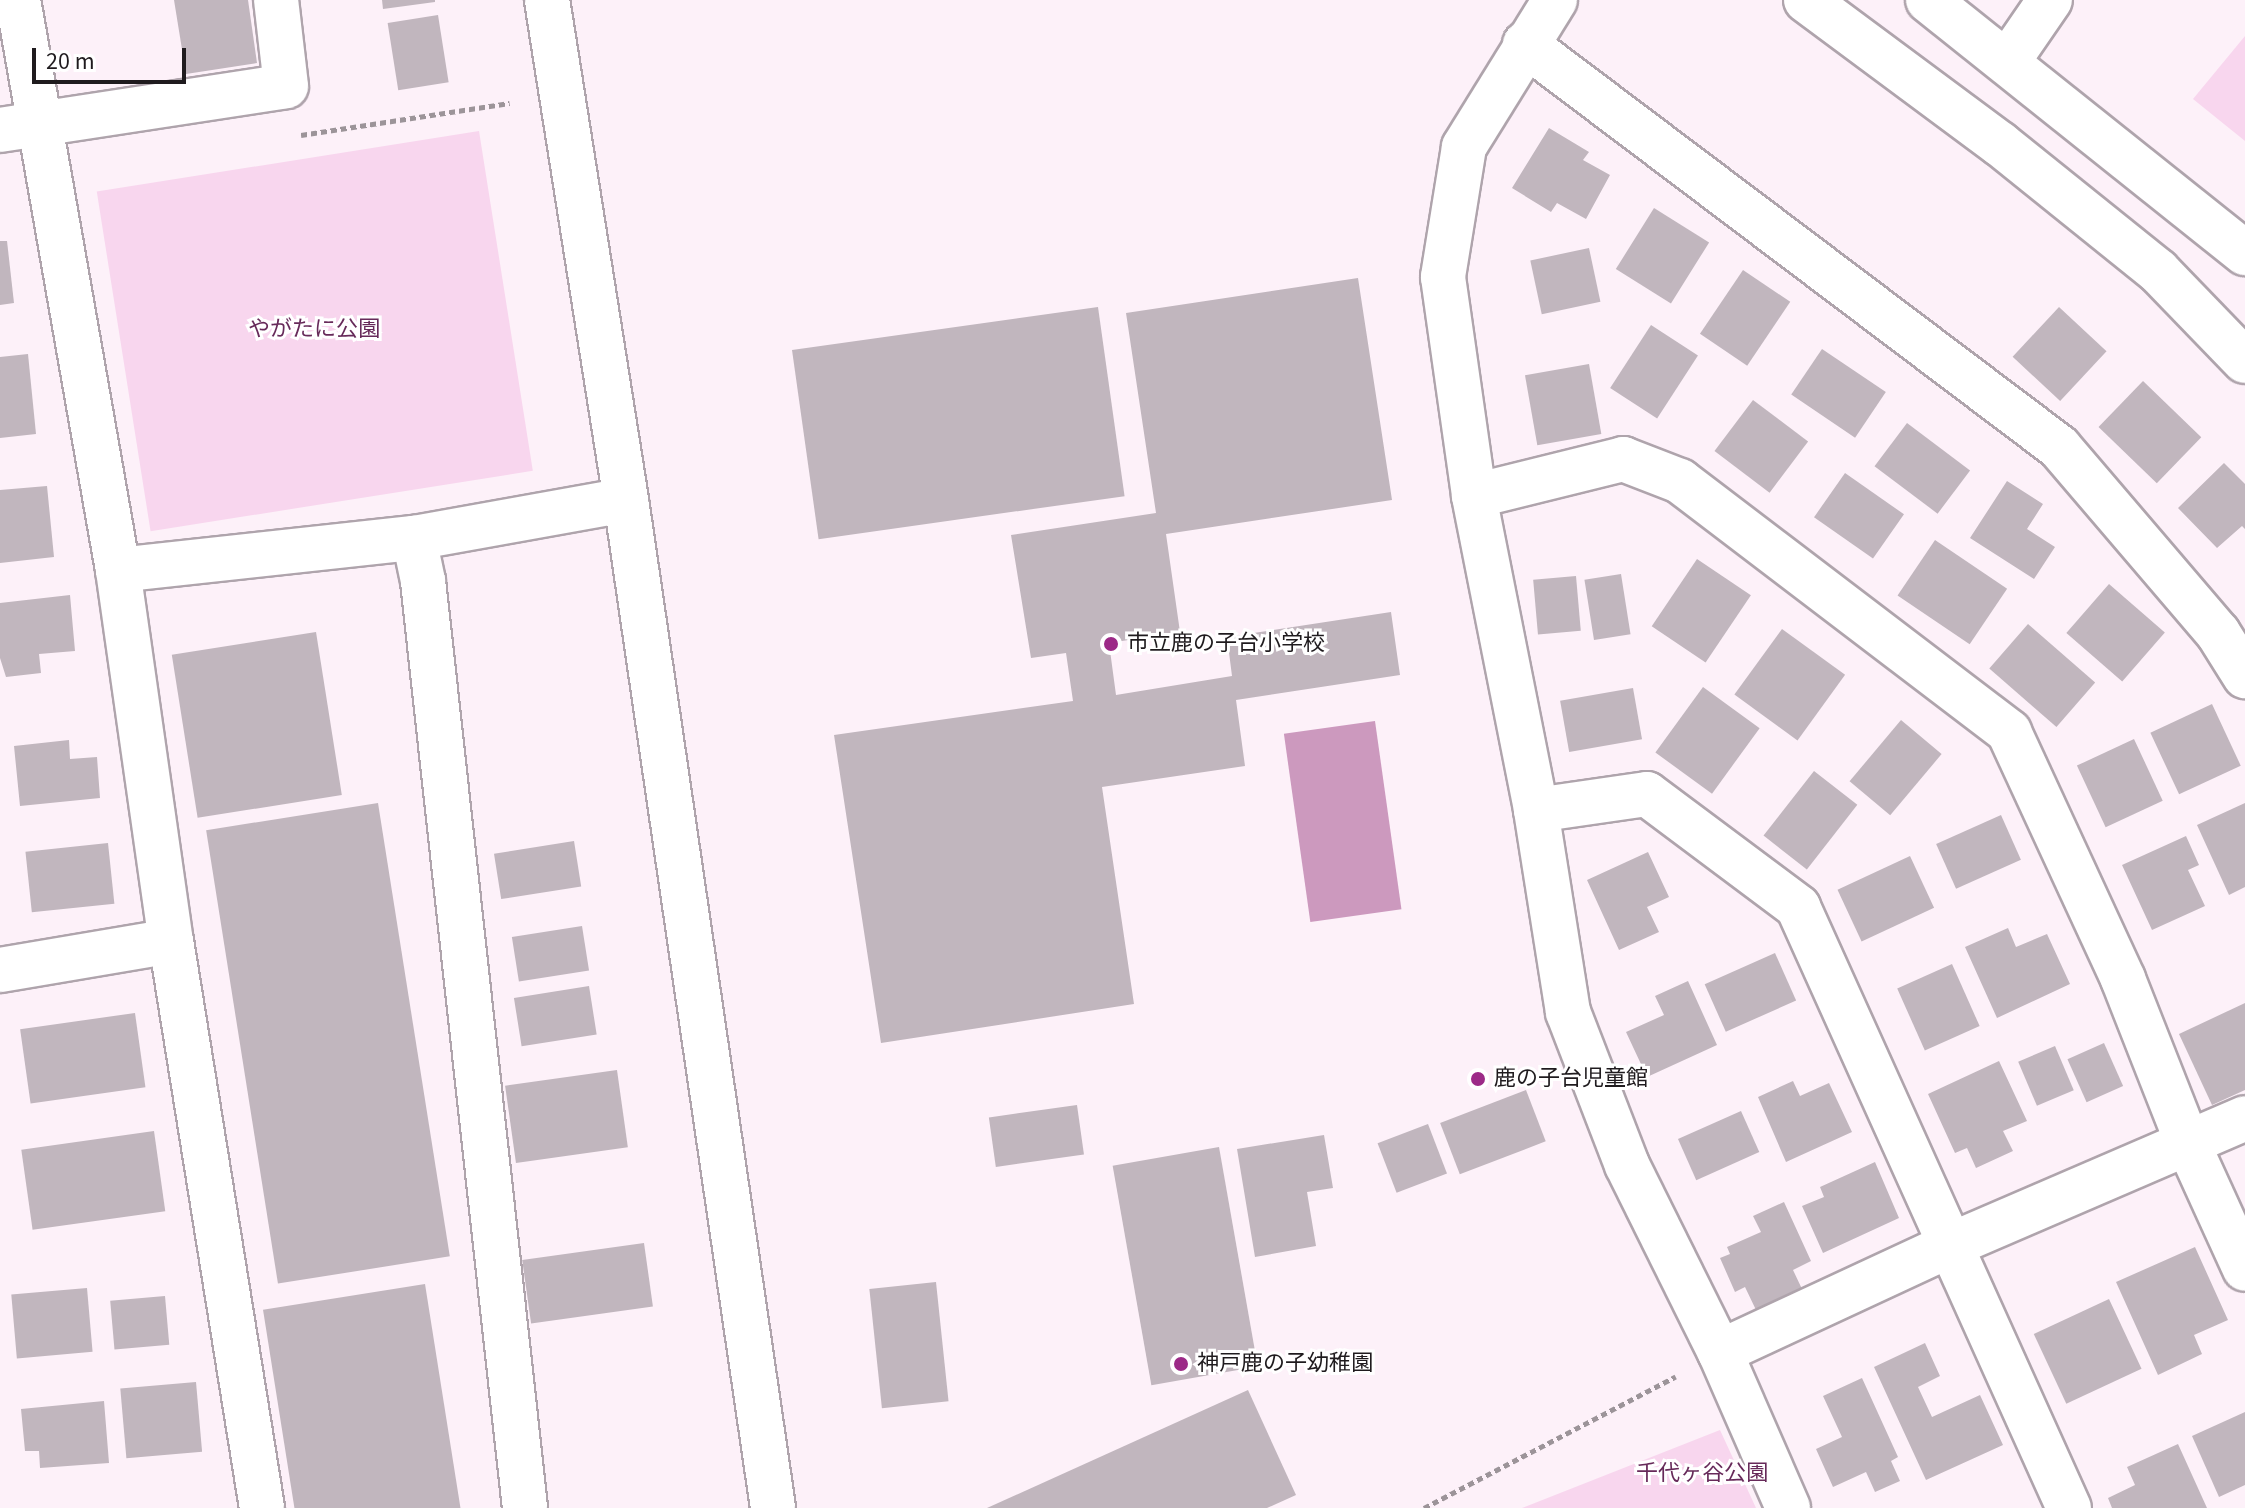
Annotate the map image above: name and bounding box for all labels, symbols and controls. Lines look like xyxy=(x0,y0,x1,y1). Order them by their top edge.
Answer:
scale bar xyxy=(36,32,190,82)
text: 20 m xyxy=(46,44,95,79)
park label: やがたに公園 xyxy=(248,317,380,343)
place label: 市立鹿の子台小学校 xyxy=(1127,631,1325,657)
marker: 市立鹿の子台小学校 xyxy=(1102,635,1120,653)
place label: 鹿の子台児童館 xyxy=(1494,1066,1648,1092)
marker: 鹿の子台児童館 xyxy=(1469,1070,1487,1088)
place label: 神戸鹿の子幼稚園 xyxy=(1197,1351,1373,1377)
marker: 神戸鹿の子幼稚園 xyxy=(1172,1355,1190,1373)
park label: 千代ヶ谷公園 xyxy=(1636,1461,1768,1487)

